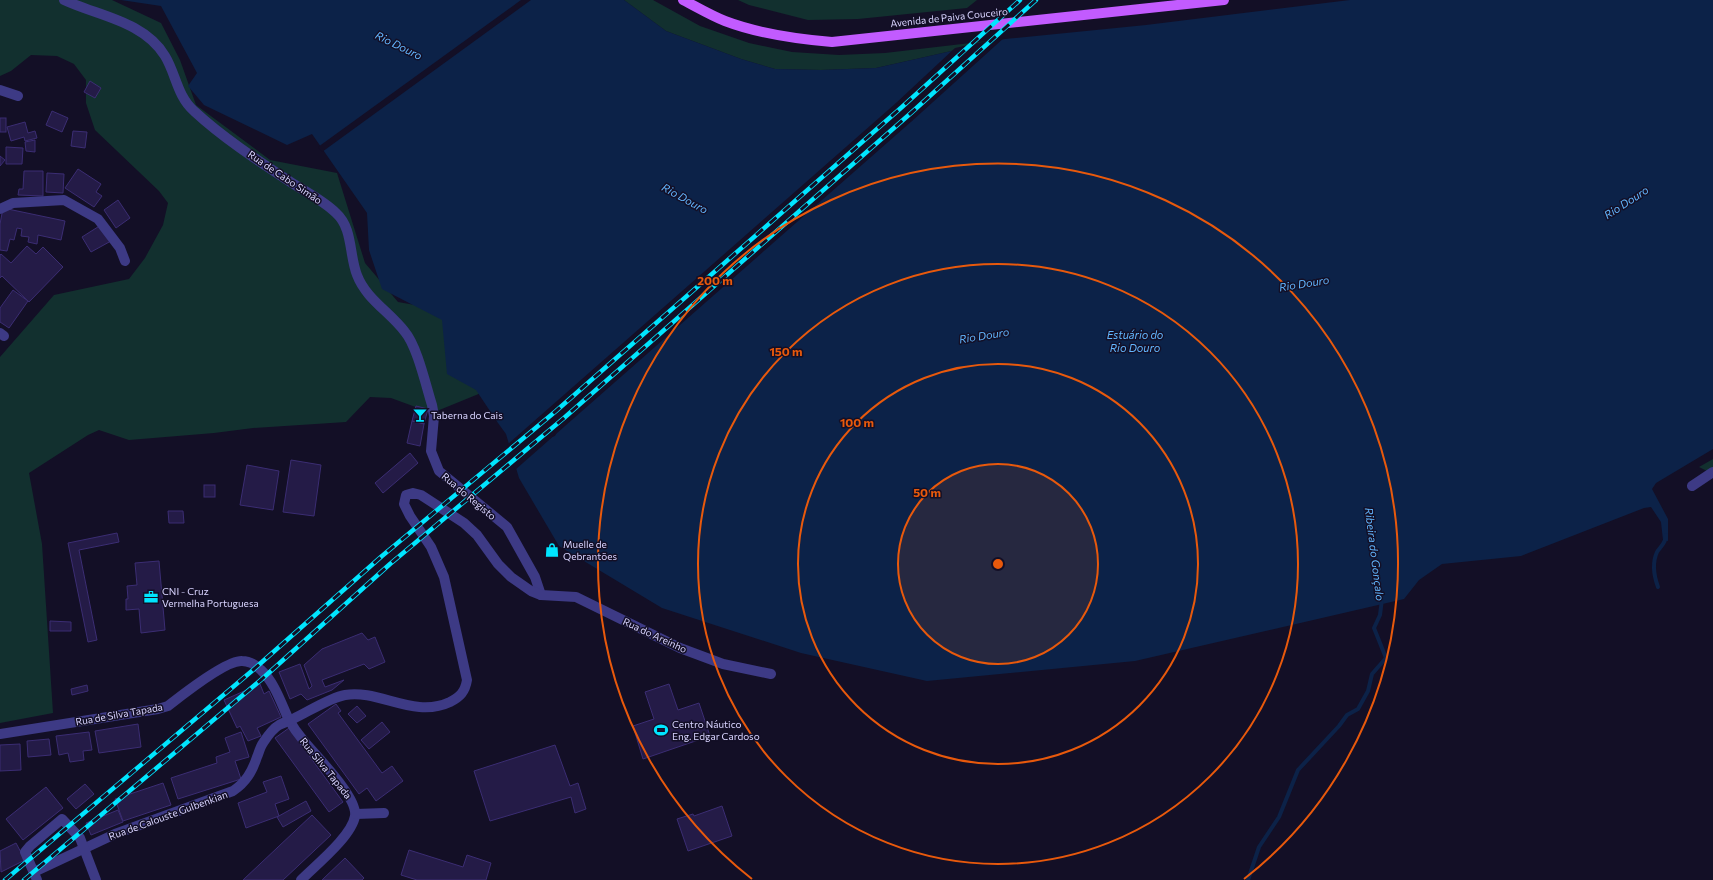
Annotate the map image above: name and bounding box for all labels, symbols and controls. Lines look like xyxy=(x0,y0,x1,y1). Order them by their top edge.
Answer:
street label: Avenida de Paiva Couceiro xyxy=(890,5,1008,29)
water label: Rio Douro xyxy=(373,28,425,62)
street label: Rua de Cabo Simão xyxy=(246,148,324,206)
water label: Rio Douro xyxy=(660,180,711,216)
water label: Rio Douro xyxy=(1601,183,1651,221)
text: 200 m xyxy=(697,273,733,287)
water label: Rio Douro xyxy=(1278,273,1330,293)
water label: Rio Douro xyxy=(958,325,1010,345)
water label: Estuário do Rio Douro xyxy=(1107,328,1164,354)
text: 150 m xyxy=(769,344,803,358)
bar icon: Taberna do Cais xyxy=(412,407,428,423)
place label: Taberna do Cais xyxy=(431,409,503,421)
text: 100 m xyxy=(840,415,874,429)
street label: Rua do Registo xyxy=(439,470,499,522)
text: 50 m xyxy=(913,485,941,499)
water label: Ribeira do Gonçalo xyxy=(1363,507,1387,602)
place label: Muelle de Qebrantões xyxy=(563,538,617,562)
shop icon: Muelle de Qebrantões xyxy=(544,542,560,558)
centre of rings xyxy=(991,557,1005,571)
place label: CNI - Cruz Vermelha Portuguesa xyxy=(162,585,259,609)
office icon: CNI - Cruz Vermelha Portuguesa xyxy=(143,589,159,605)
street label: Rua do Areínho xyxy=(621,615,689,655)
street label: Rua de Silva Tapada xyxy=(74,700,164,728)
place label: Centro Náutico Eng. Edgar Cardoso xyxy=(672,718,760,742)
sports icon: Centro Náutico Eng. Edgar Cardoso xyxy=(653,722,669,738)
street label: Rua Silva Tapada xyxy=(298,735,354,801)
street label: Rua de Calouste Gulbenkian xyxy=(107,788,229,842)

